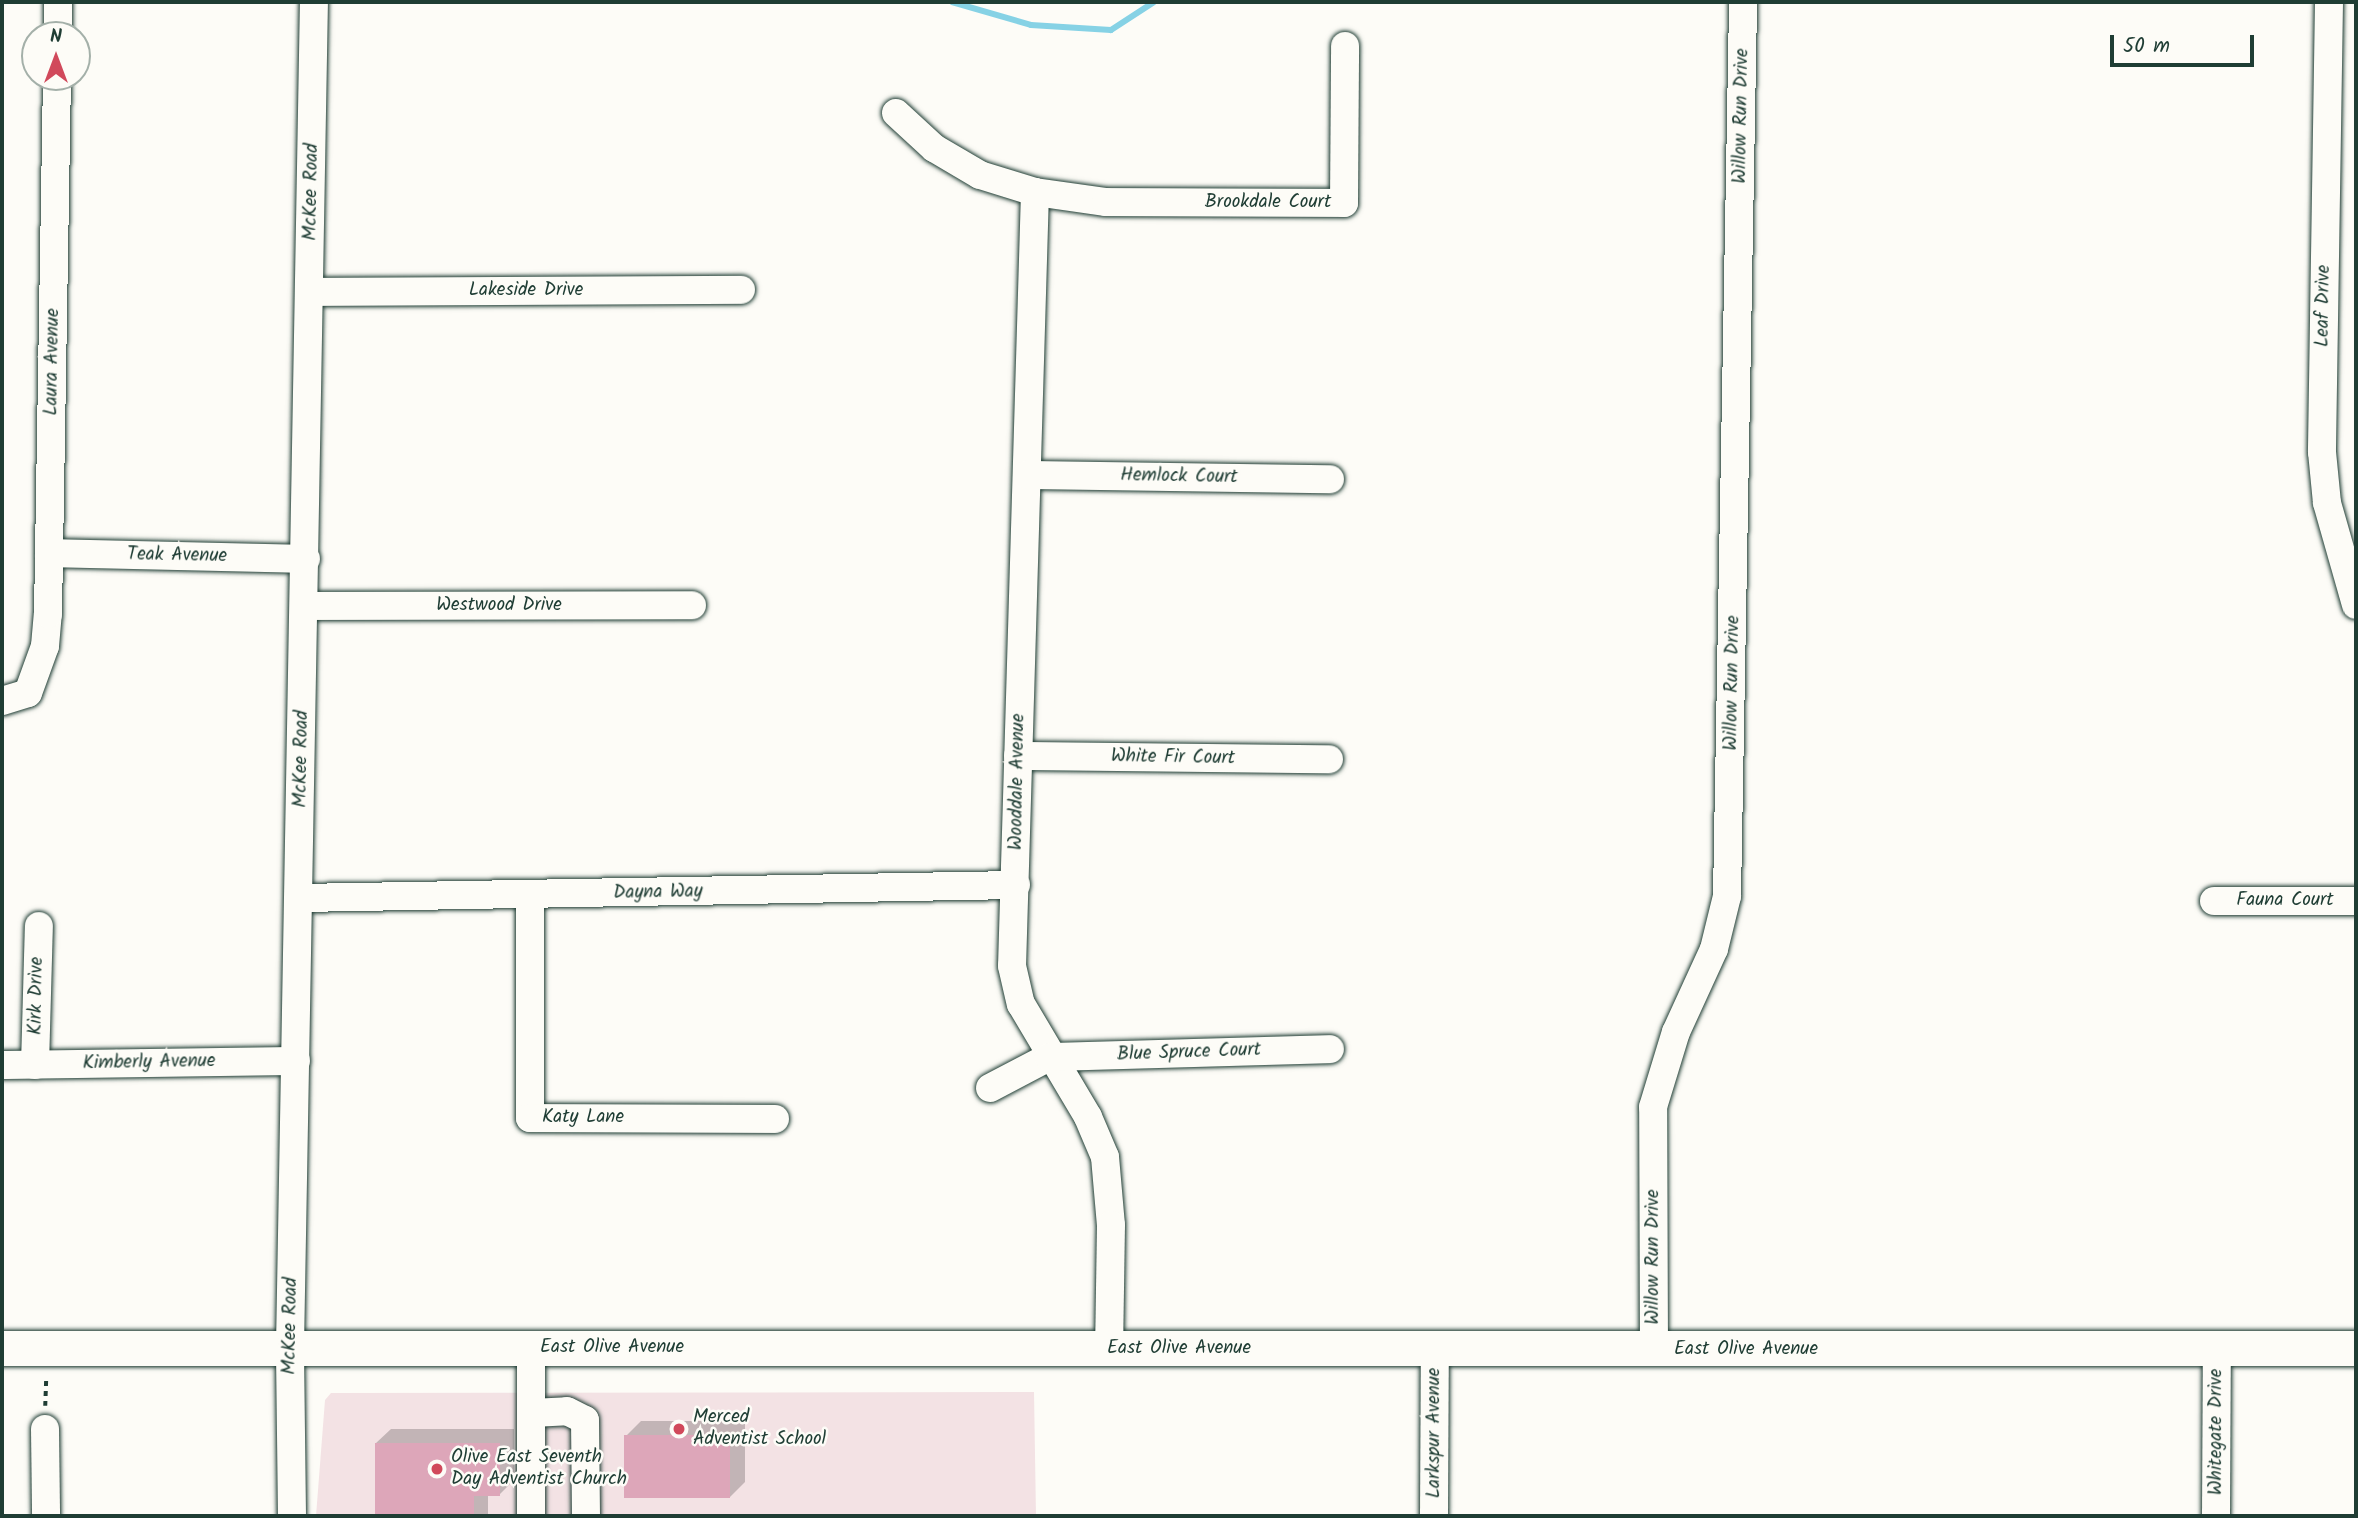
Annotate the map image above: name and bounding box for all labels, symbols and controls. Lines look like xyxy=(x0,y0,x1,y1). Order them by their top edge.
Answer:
north arrow xyxy=(21,21,91,91)
scale bar xyxy=(2113,21,2256,65)
text: N xyxy=(50,22,62,52)
text: 50 m xyxy=(2123,30,2170,63)
street label: Willow Run Drive xyxy=(1729,48,1755,184)
street label: McKee Road xyxy=(300,143,324,241)
street label: Brookdale Court xyxy=(1205,192,1331,214)
street label: Leaf Drive xyxy=(2312,265,2336,347)
street label: Lakeside Drive xyxy=(469,280,583,302)
street label: Laura Avenue xyxy=(41,308,65,416)
street label: Hemlock Court xyxy=(1120,465,1238,489)
street label: Teak Avenue xyxy=(127,544,227,568)
street label: Westwood Drive xyxy=(436,595,562,617)
street label: Willow Run Drive xyxy=(1720,615,1746,751)
street label: McKee Road xyxy=(290,710,314,808)
street label: Wooddale Avenue xyxy=(1005,713,1031,851)
street label: White Fir Court xyxy=(1111,746,1235,770)
street label: Dayna Way xyxy=(613,881,703,905)
street label: Fauna Court xyxy=(2236,890,2334,912)
street label: Kirk Drive xyxy=(25,957,49,1035)
street label: Blue Spruce Court xyxy=(1117,1039,1261,1067)
street label: Kimberly Avenue xyxy=(82,1050,216,1076)
street label: Katy Lane xyxy=(542,1107,624,1129)
street label: Willow Run Drive xyxy=(1643,1189,1665,1325)
street label: McKee Road xyxy=(279,1277,303,1375)
street label: East Olive Avenue xyxy=(540,1337,684,1359)
street label: East Olive Avenue xyxy=(1107,1338,1251,1360)
street label: East Olive Avenue xyxy=(1674,1339,1818,1361)
street label: Larkspur Avenue xyxy=(1424,1368,1446,1498)
street label: Whitegate Drive xyxy=(2206,1369,2228,1495)
place label: Merced Adventist School xyxy=(693,1407,826,1451)
marker: Merced Adventist School xyxy=(671,1421,687,1437)
place label: Olive East Seventh Day Adventist Church xyxy=(451,1447,627,1491)
marker: Olive East Seventh Day Adventist Church xyxy=(429,1461,445,1477)

